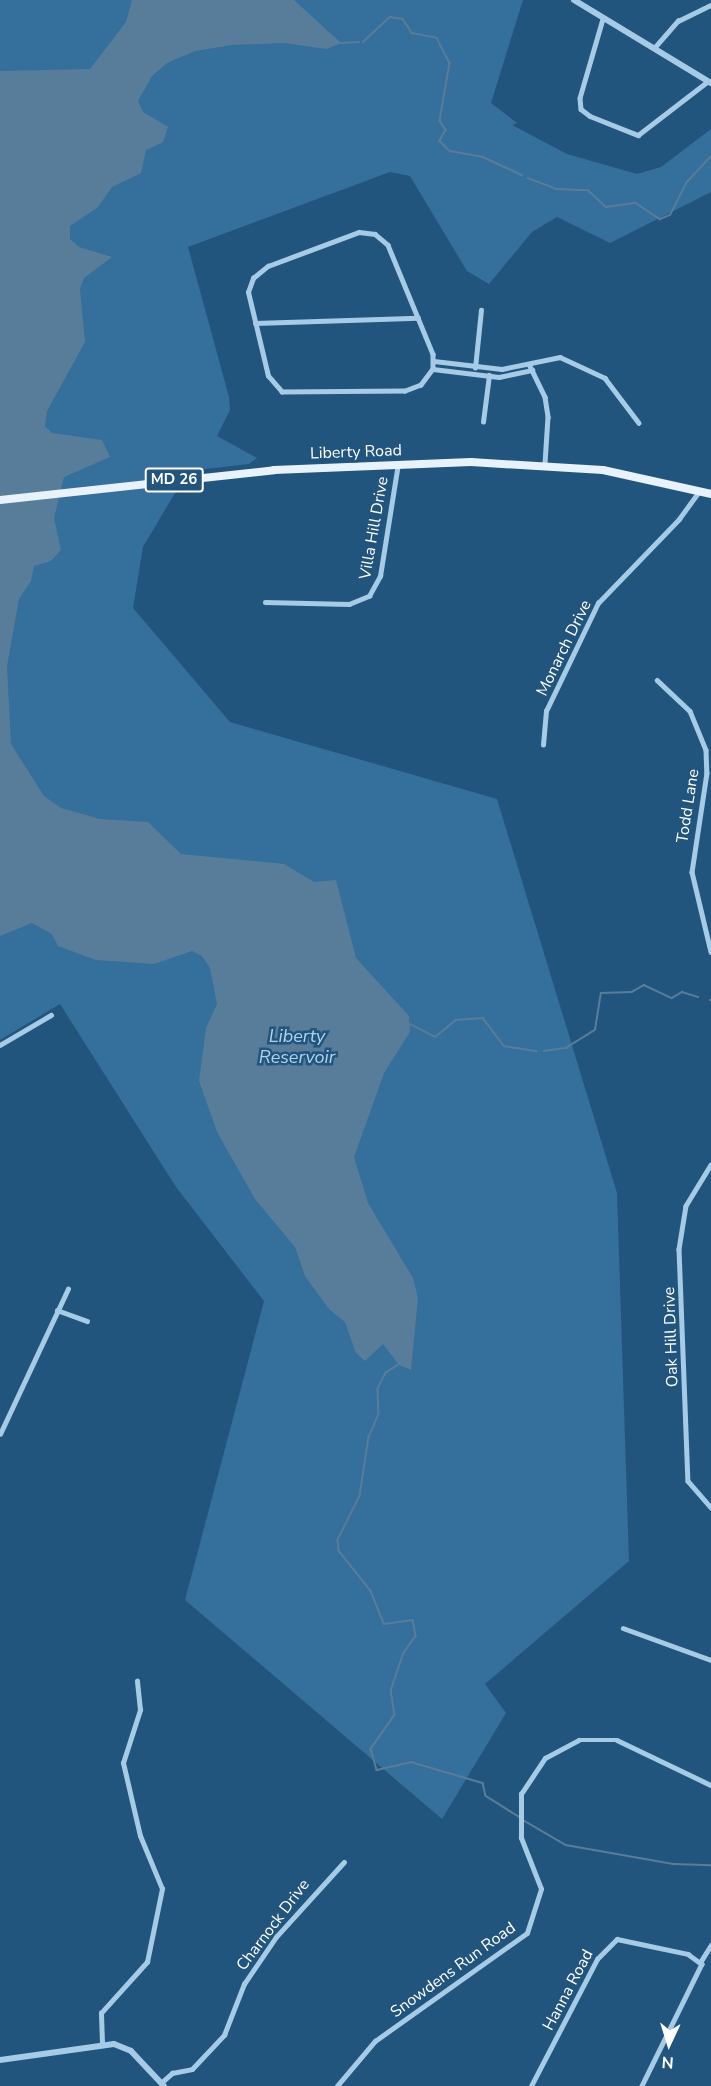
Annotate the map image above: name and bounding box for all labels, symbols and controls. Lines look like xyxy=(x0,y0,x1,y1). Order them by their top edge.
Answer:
street label: Liberty Road xyxy=(310,441,402,463)
road number: MD 26 xyxy=(144,468,204,492)
street label: Villa Hill Drive xyxy=(355,475,393,581)
street label: Monarch Drive xyxy=(533,597,595,699)
street label: Todd Lane xyxy=(673,768,703,844)
water label: Liberty Reservoir xyxy=(259,1026,335,1068)
street label: Oak Hill Drive xyxy=(660,1287,682,1387)
street label: Charnock Drive xyxy=(232,1875,314,1975)
street label: Snowdens Run Road xyxy=(387,1918,519,2022)
street label: Hanna Road xyxy=(539,1946,597,2034)
north arrow xyxy=(639,2014,699,2074)
text: N xyxy=(661,2051,674,2073)

